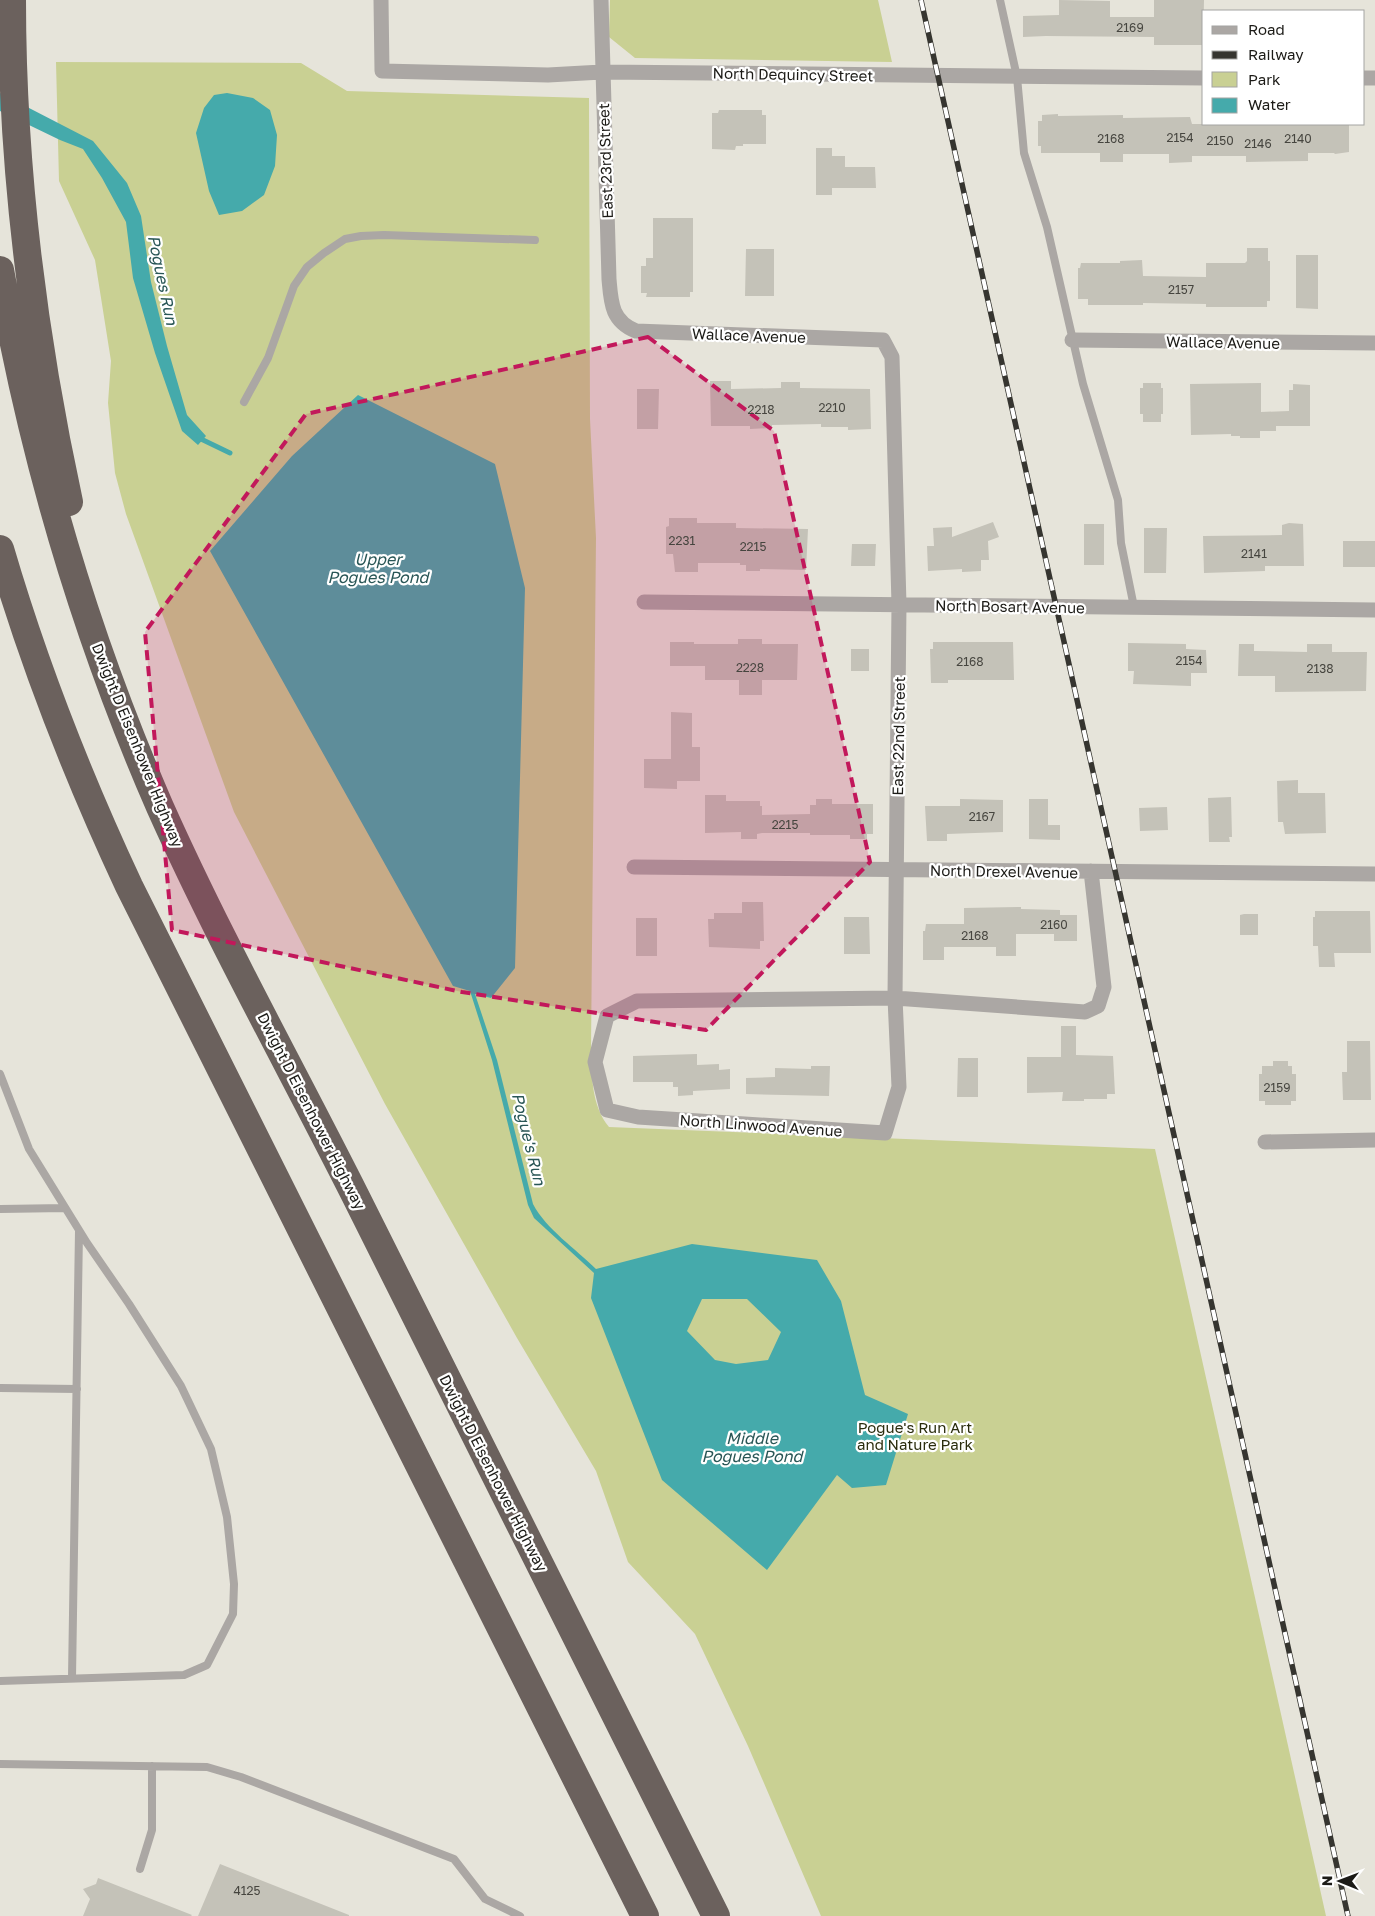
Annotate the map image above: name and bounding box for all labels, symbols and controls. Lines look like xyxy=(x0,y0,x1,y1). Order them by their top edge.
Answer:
legend xyxy=(1202,10,1365,125)
house number: 2169 xyxy=(1116,20,1144,35)
text: Road xyxy=(1248,20,1285,38)
text: Railway xyxy=(1248,45,1304,63)
street label: North Dequincy Street xyxy=(713,64,873,84)
text: Park xyxy=(1248,70,1281,88)
text: Water xyxy=(1248,95,1291,113)
street label: East 23rd Street xyxy=(594,103,616,219)
house number: 2154 xyxy=(1166,130,1194,145)
house number: 2168 xyxy=(1097,131,1125,146)
house number: 2140 xyxy=(1284,131,1312,146)
house number: 2150 xyxy=(1206,133,1234,148)
house number: 2146 xyxy=(1244,136,1272,151)
water label: Pogues Run xyxy=(144,233,183,328)
house number: 2157 xyxy=(1168,282,1194,297)
street label: Wallace Avenue xyxy=(692,324,807,346)
street label: Wallace Avenue xyxy=(1166,332,1280,352)
house number: 2210 xyxy=(818,400,846,415)
house number: 2218 xyxy=(747,402,775,417)
house number: 2231 xyxy=(669,533,696,548)
house number: 2215 xyxy=(740,539,766,554)
house number: 2141 xyxy=(1241,546,1267,561)
water label: Upper Pogues Pond xyxy=(328,549,431,587)
street label: North Bosart Avenue xyxy=(935,596,1085,616)
street label: Dwight D Eisenhower Highway xyxy=(89,640,188,850)
house number: 2154 xyxy=(1175,653,1203,668)
house number: 2168 xyxy=(956,654,984,669)
house number: 2228 xyxy=(736,660,764,675)
house number: 2138 xyxy=(1306,661,1334,676)
street label: East 22nd Street xyxy=(888,676,908,796)
house number: 2167 xyxy=(969,809,995,824)
house number: 2215 xyxy=(772,817,798,832)
street label: North Drexel Avenue xyxy=(930,861,1079,881)
house number: 2160 xyxy=(1040,917,1068,932)
house number: 2168 xyxy=(961,928,989,943)
street label: Dwight D Eisenhower Highway xyxy=(254,1010,370,1213)
house number: 2159 xyxy=(1263,1080,1291,1095)
water label: Pogue's Run xyxy=(508,1091,550,1188)
street label: North Linwood Avenue xyxy=(679,1110,843,1140)
street label: Dwight D Eisenhower Highway xyxy=(436,1372,552,1575)
park label: Pogue's Run Art and Nature Park xyxy=(857,1418,974,1453)
water label: Middle Pogues Pond xyxy=(702,1428,805,1466)
north arrow xyxy=(1315,1856,1365,1906)
text: N xyxy=(1318,1875,1335,1886)
house number: 4125 xyxy=(233,1883,261,1898)

